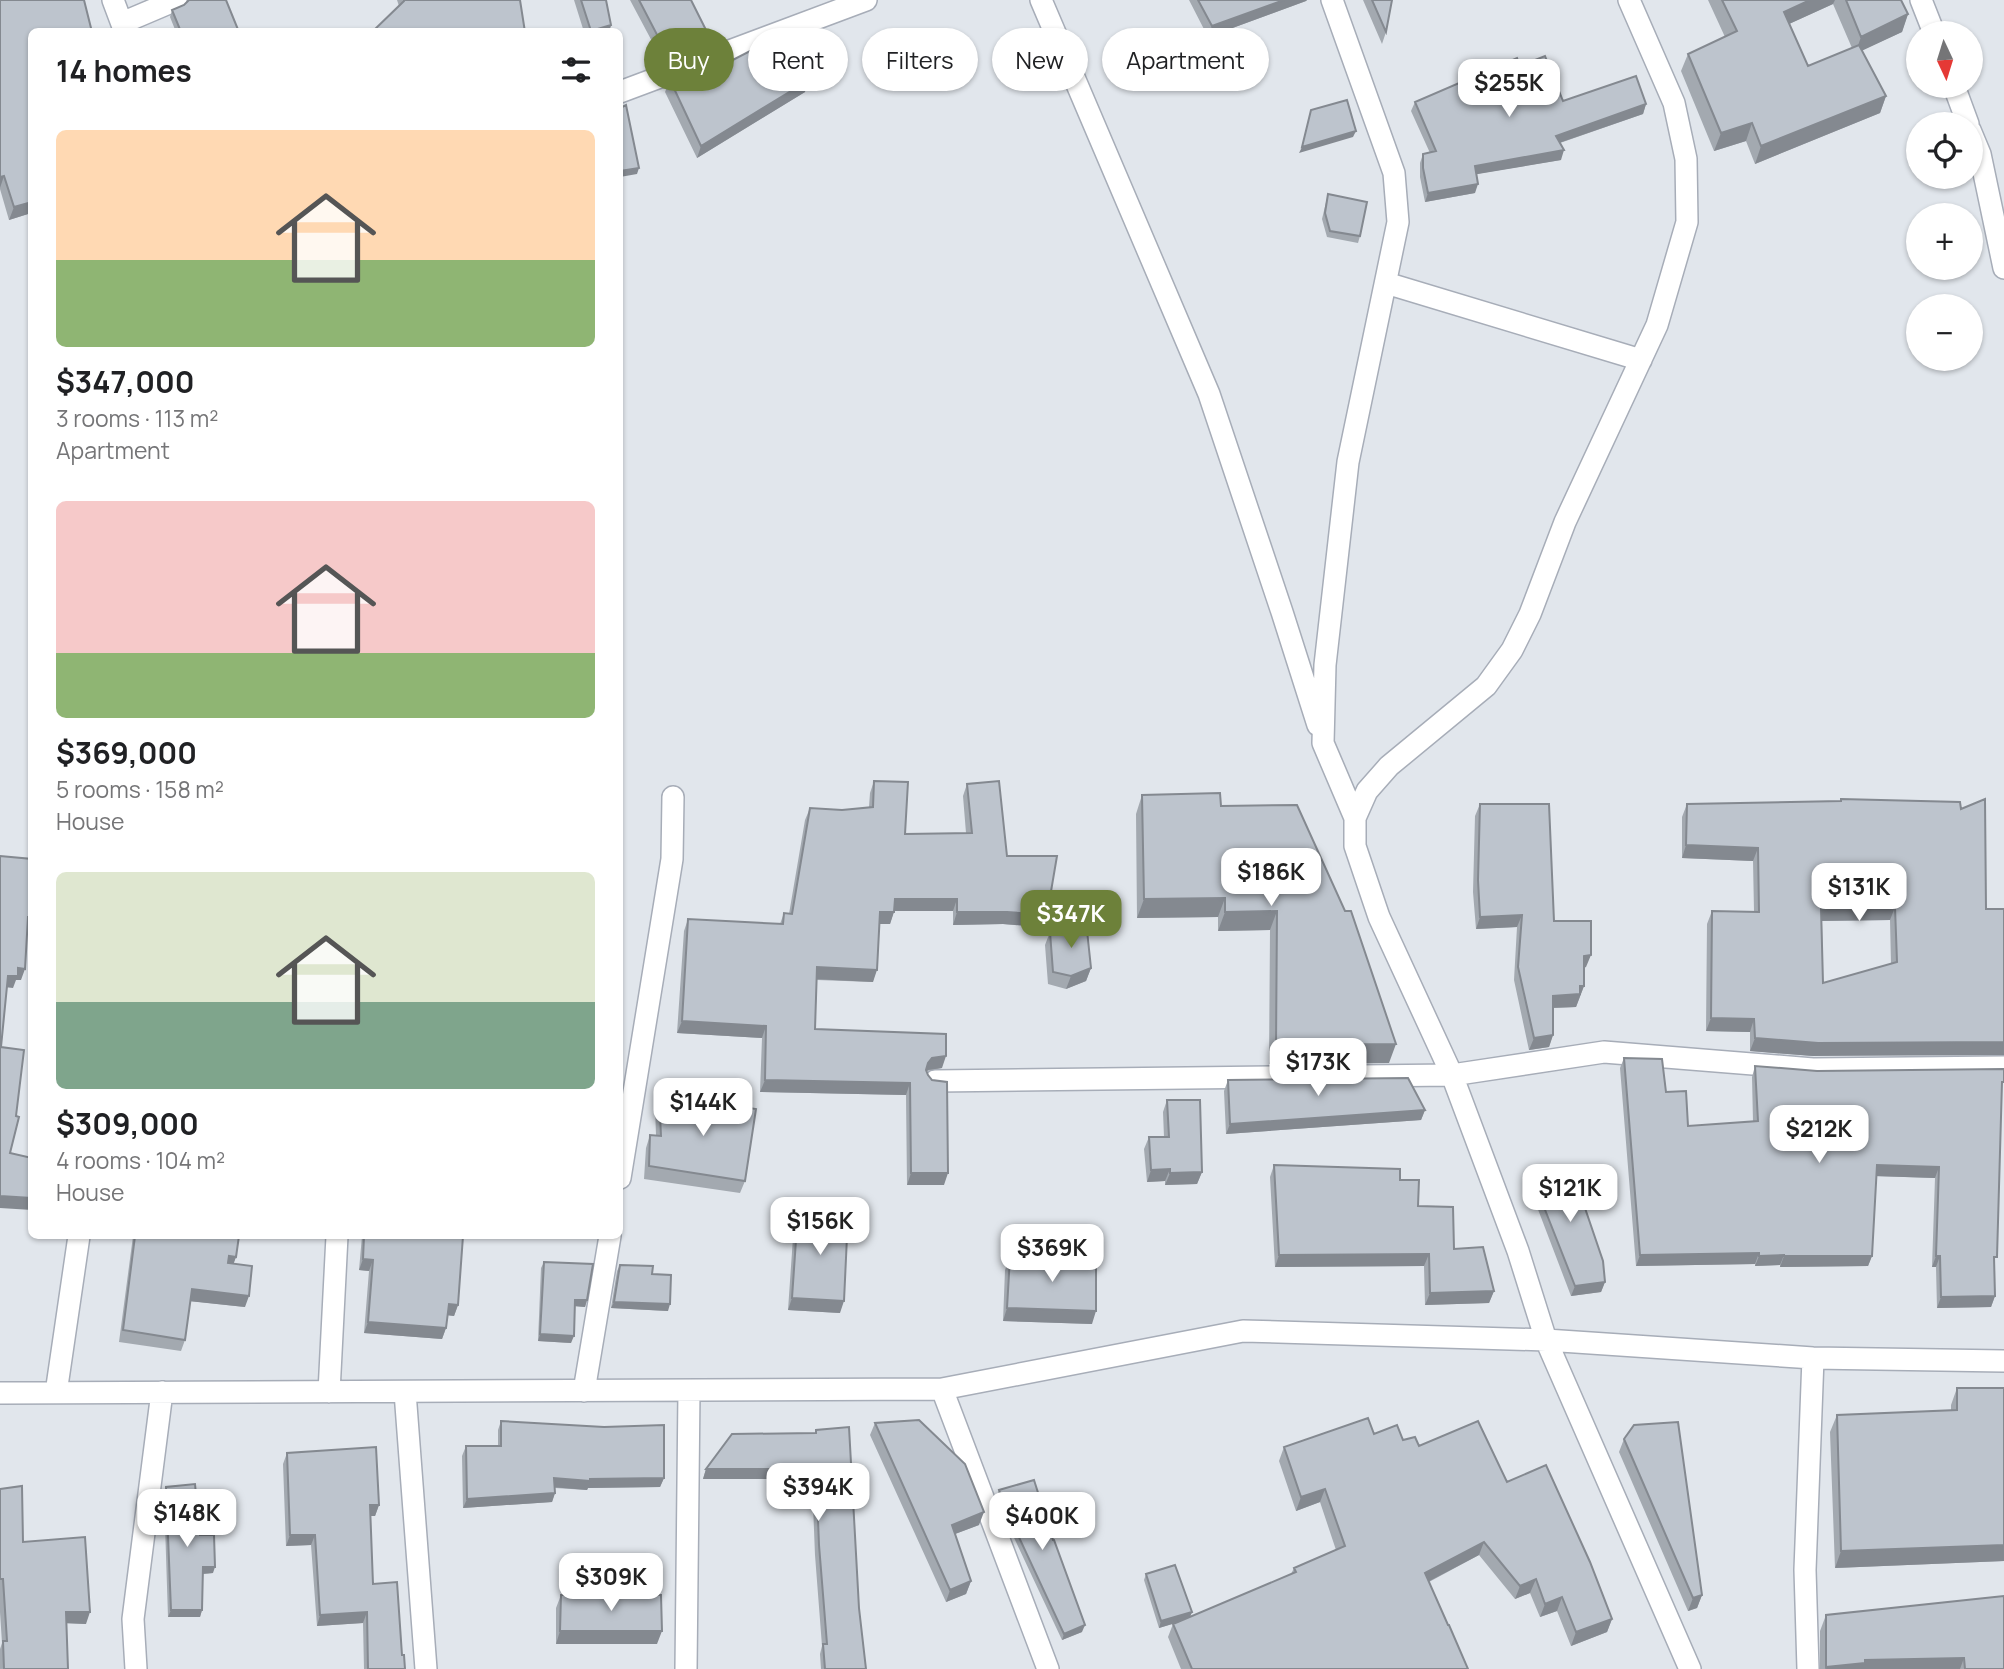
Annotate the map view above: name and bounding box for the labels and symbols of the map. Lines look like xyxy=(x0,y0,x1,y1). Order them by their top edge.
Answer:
north arrow xyxy=(1906,21,1983,98)
pin: $255K xyxy=(1460,60,1558,119)
pin: $186K xyxy=(1222,848,1320,908)
pin: $131K xyxy=(1810,864,1908,923)
pin: $347K xyxy=(1022,890,1120,950)
pin: $173K xyxy=(1269,1038,1367,1098)
pin: $144K xyxy=(654,1078,752,1138)
pin: $212K xyxy=(1770,1106,1868,1165)
pin: $121K xyxy=(1521,1164,1619,1224)
pin: $156K xyxy=(771,1198,869,1257)
pin: $369K xyxy=(1003,1224,1101,1284)
pin: $394K xyxy=(769,1464,867,1523)
pin: $148K xyxy=(138,1490,236,1549)
pin: $400K xyxy=(993,1492,1091,1552)
pin: $309K xyxy=(562,1554,660,1613)

